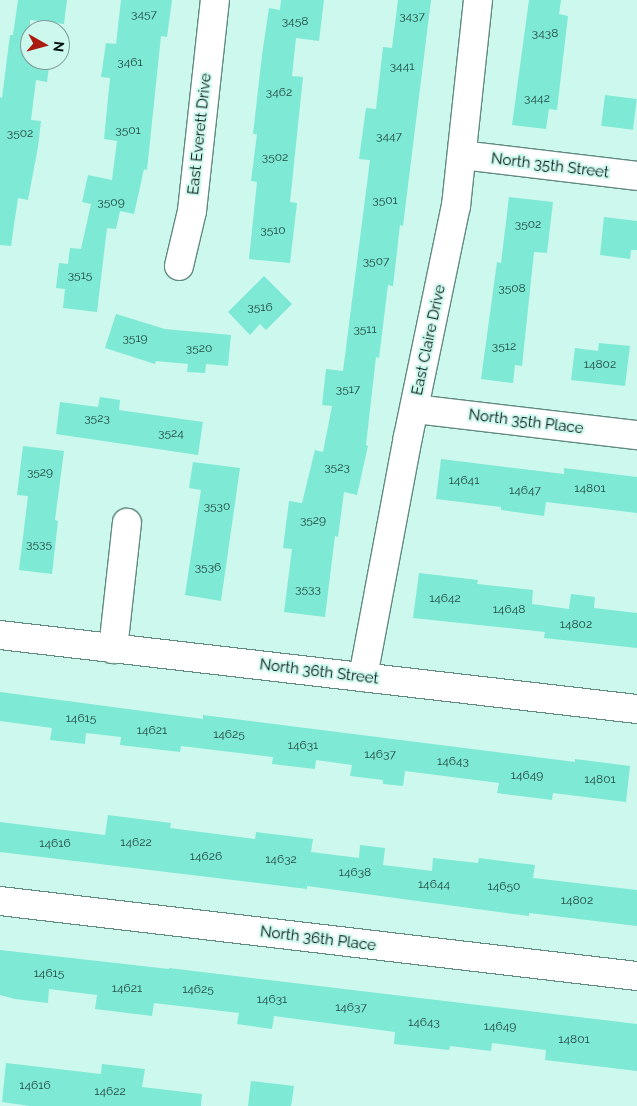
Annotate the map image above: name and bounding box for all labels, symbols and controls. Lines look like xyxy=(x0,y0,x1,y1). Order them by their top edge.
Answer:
house number: 3457 xyxy=(131,8,157,22)
house number: 3437 xyxy=(399,10,425,24)
house number: 3458 xyxy=(282,15,308,29)
north arrow xyxy=(20,20,70,70)
house number: 3438 xyxy=(532,27,558,41)
text: N xyxy=(50,40,67,53)
house number: 3461 xyxy=(117,56,143,70)
house number: 3441 xyxy=(390,60,414,74)
street label: East Everett Drive xyxy=(185,72,215,196)
house number: 3462 xyxy=(266,86,292,100)
house number: 3442 xyxy=(524,92,550,106)
house number: 3501 xyxy=(115,124,141,138)
house number: 3502 xyxy=(7,127,33,141)
house number: 3447 xyxy=(376,130,402,144)
street label: North 35th Street xyxy=(490,150,610,182)
house number: 3502 xyxy=(262,151,288,165)
house number: 3501 xyxy=(372,194,398,208)
house number: 3509 xyxy=(97,196,125,210)
house number: 3502 xyxy=(515,218,541,232)
house number: 3510 xyxy=(260,224,286,238)
house number: 3507 xyxy=(363,255,389,269)
house number: 3515 xyxy=(68,269,92,283)
house number: 3508 xyxy=(498,282,526,296)
street label: East Claire Drive xyxy=(408,283,450,397)
house number: 3516 xyxy=(247,301,273,315)
house number: 3511 xyxy=(353,323,377,337)
house number: 3519 xyxy=(122,332,148,346)
house number: 3512 xyxy=(492,340,516,354)
house number: 3520 xyxy=(186,342,212,356)
house number: 14802 xyxy=(584,358,616,372)
house number: 3517 xyxy=(336,383,360,397)
street label: North 35th Place xyxy=(468,406,584,438)
house number: 3523 xyxy=(84,412,110,426)
house number: 3524 xyxy=(158,427,184,441)
house number: 3523 xyxy=(324,461,350,475)
house number: 3529 xyxy=(27,466,53,480)
house number: 14641 xyxy=(449,474,479,488)
house number: 14801 xyxy=(574,482,606,496)
house number: 14647 xyxy=(509,484,541,498)
house number: 3530 xyxy=(204,500,230,514)
house number: 3529 xyxy=(300,514,326,528)
house number: 3535 xyxy=(26,538,52,552)
house number: 3536 xyxy=(195,561,221,575)
house number: 3533 xyxy=(295,583,321,597)
house number: 14642 xyxy=(429,592,461,606)
house number: 14648 xyxy=(493,603,525,617)
house number: 14802 xyxy=(560,618,592,632)
street label: North 36th Street xyxy=(259,656,379,688)
house number: 14615 xyxy=(66,712,96,726)
house number: 14621 xyxy=(137,724,167,738)
house number: 14625 xyxy=(213,728,245,742)
house number: 14631 xyxy=(288,739,318,753)
house number: 14637 xyxy=(364,748,396,762)
house number: 14643 xyxy=(437,755,469,769)
house number: 14649 xyxy=(511,769,543,783)
house number: 14801 xyxy=(584,773,616,787)
house number: 14622 xyxy=(120,836,152,850)
house number: 14616 xyxy=(39,837,71,851)
house number: 14626 xyxy=(190,850,222,864)
house number: 14632 xyxy=(265,853,297,867)
house number: 14638 xyxy=(339,866,371,880)
house number: 14644 xyxy=(418,878,450,892)
house number: 14650 xyxy=(488,880,520,894)
house number: 14802 xyxy=(561,894,593,908)
street label: North 36th Place xyxy=(259,923,377,955)
house number: 14615 xyxy=(34,967,64,981)
house number: 14621 xyxy=(112,982,142,996)
house number: 14625 xyxy=(182,983,214,997)
house number: 14631 xyxy=(257,993,287,1007)
house number: 14637 xyxy=(335,1001,367,1015)
house number: 14643 xyxy=(408,1016,440,1030)
house number: 14649 xyxy=(484,1020,516,1034)
house number: 14801 xyxy=(558,1033,590,1047)
house number: 14616 xyxy=(19,1079,51,1093)
house number: 14622 xyxy=(94,1085,126,1099)

